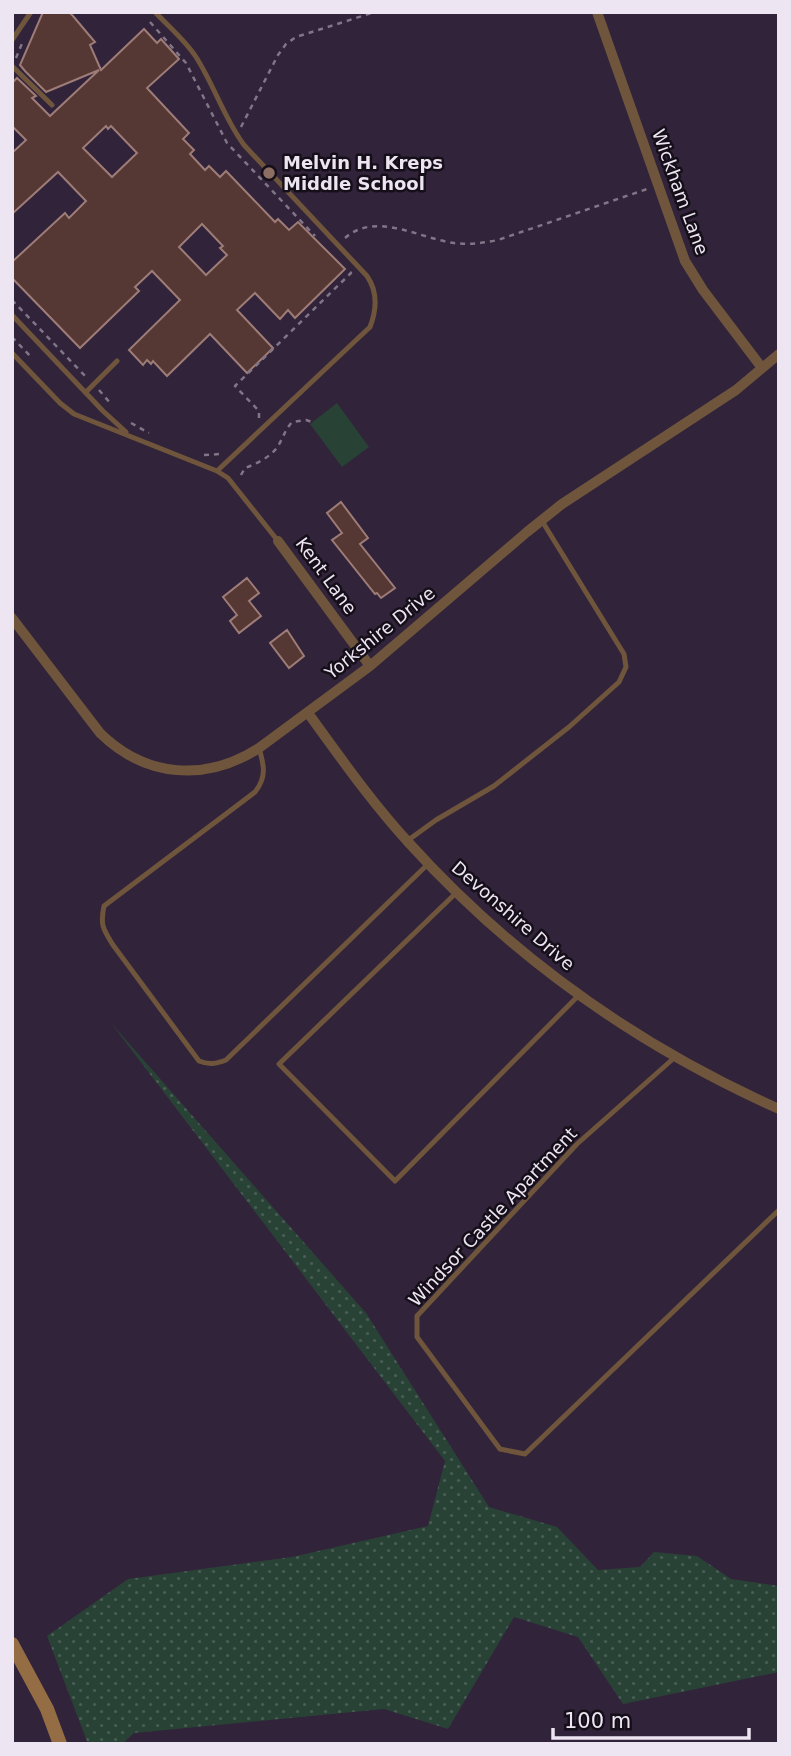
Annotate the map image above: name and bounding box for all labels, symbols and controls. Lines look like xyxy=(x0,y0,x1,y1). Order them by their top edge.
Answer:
street label: Wickham Lane xyxy=(648,126,713,257)
place label: Melvin H. Kreps Middle School xyxy=(283,152,443,194)
marker: Melvin H. Kreps Middle School xyxy=(261,165,277,181)
street label: Kent Lane xyxy=(292,533,361,618)
street label: Yorkshire Drive xyxy=(320,582,439,684)
street label: Devonshire Drive xyxy=(448,857,579,975)
street label: Windsor Castle Apartment xyxy=(404,1123,581,1310)
scale bar xyxy=(553,1696,749,1740)
text: 100 m xyxy=(564,1709,631,1733)

